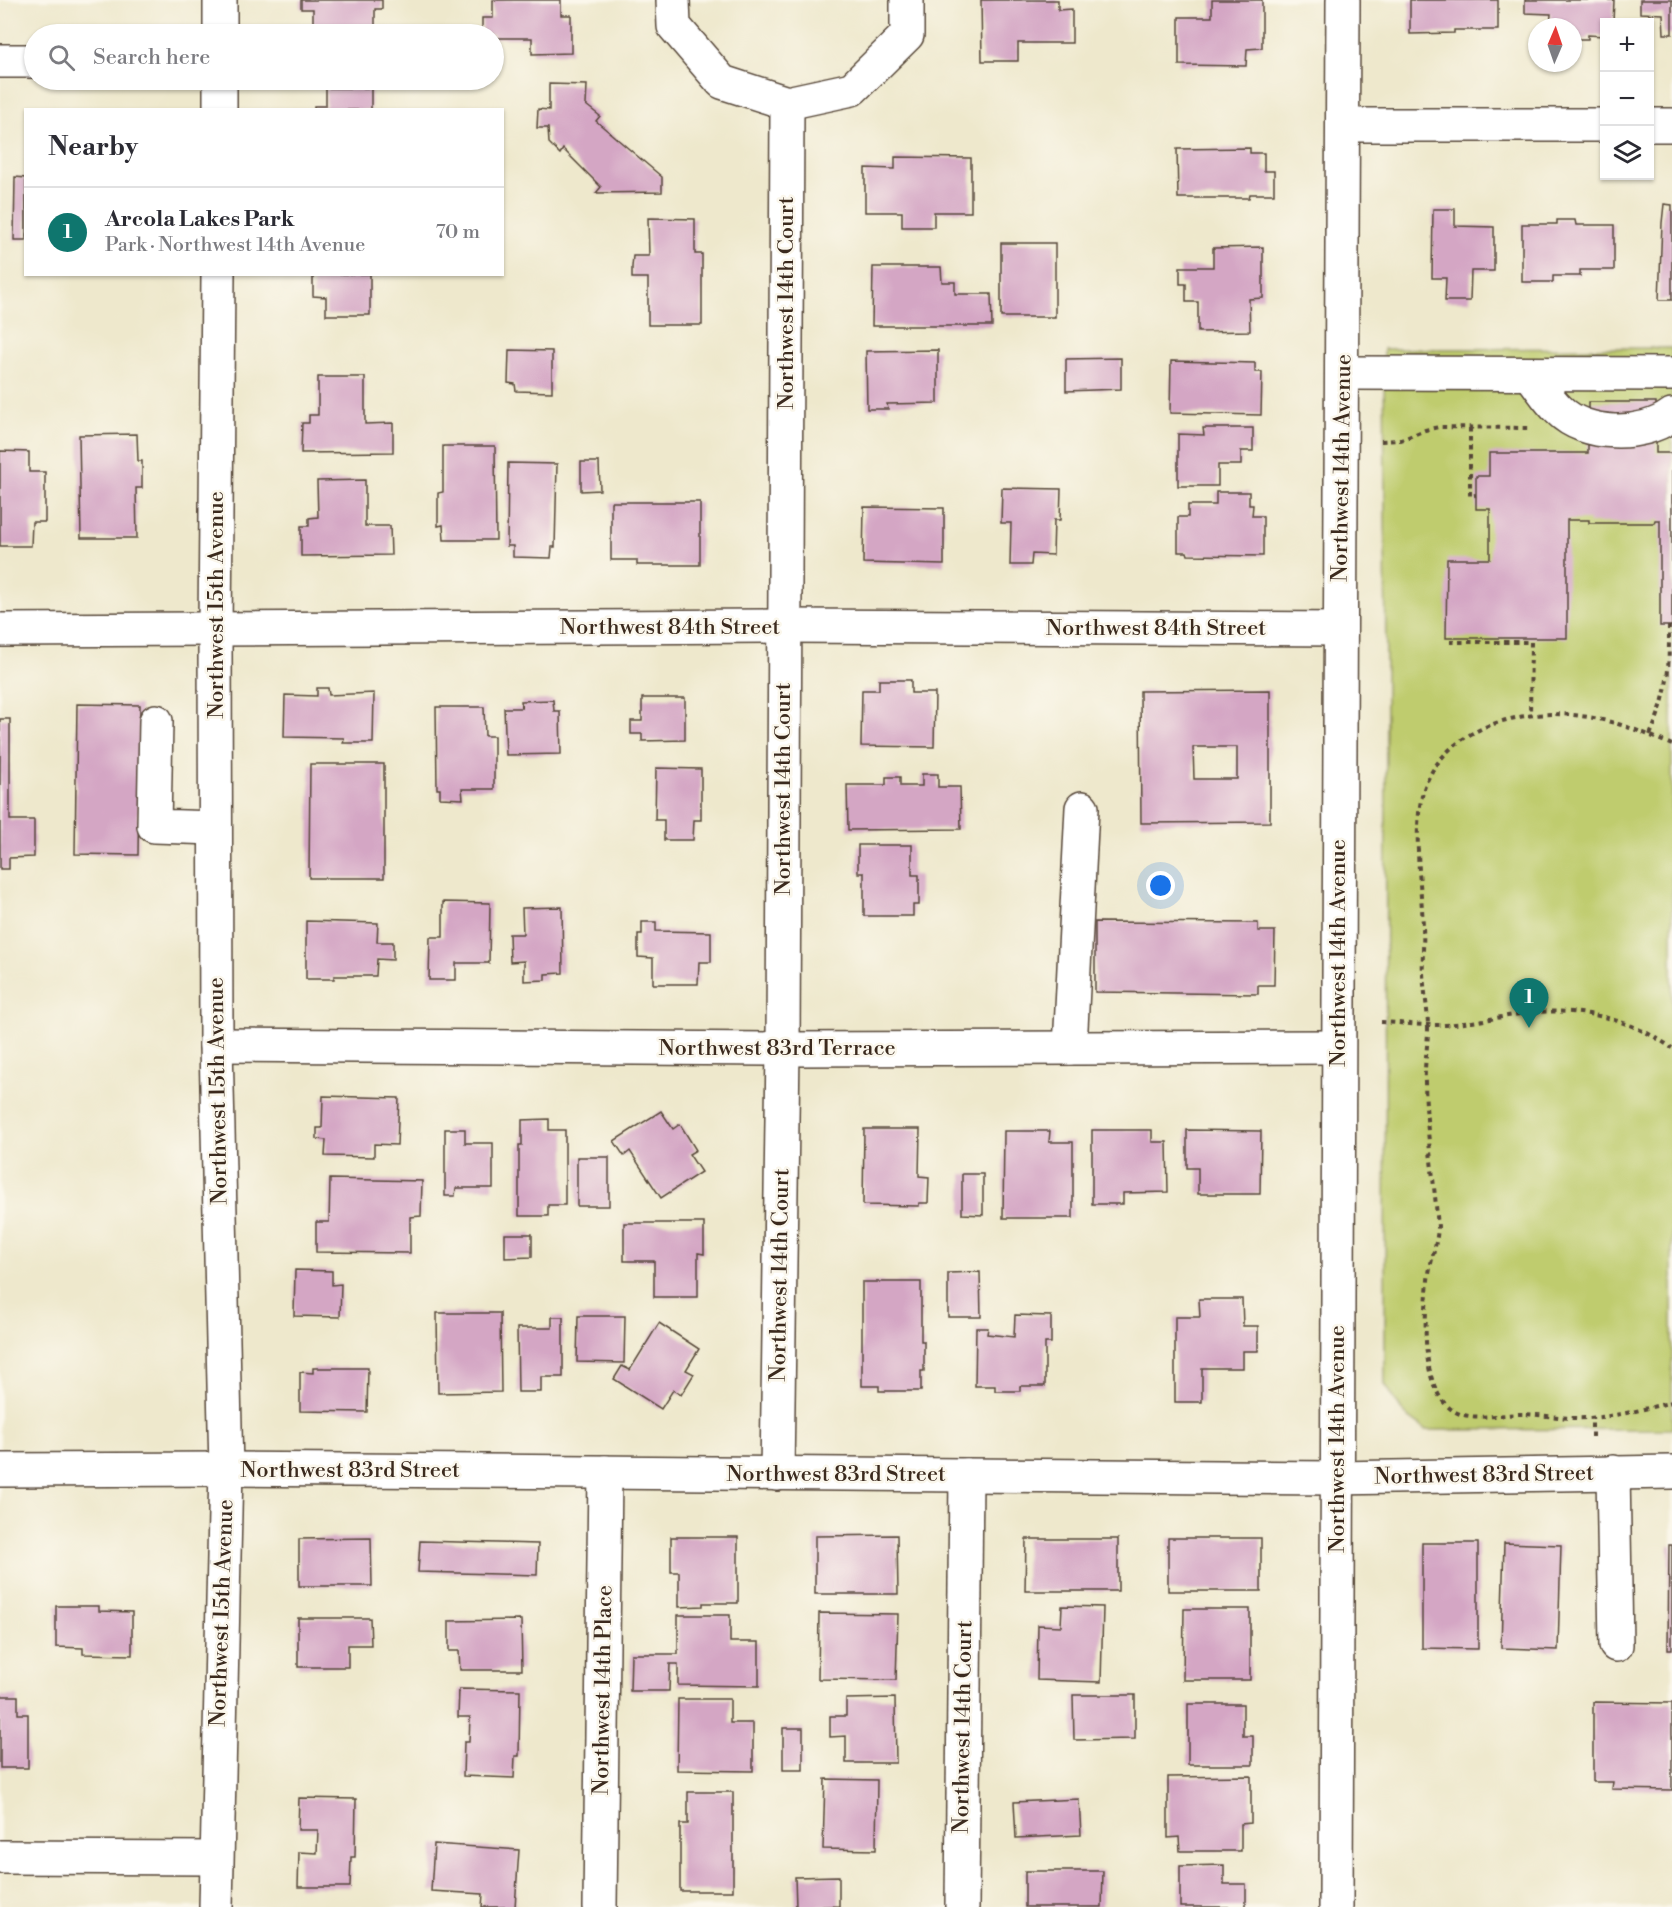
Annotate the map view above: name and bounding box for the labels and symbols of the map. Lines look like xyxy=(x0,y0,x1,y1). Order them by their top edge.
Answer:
north arrow xyxy=(1528,18,1582,72)
street label: Northwest 14th Court xyxy=(773,196,800,410)
street label: Northwest 14th Avenue xyxy=(1327,354,1357,582)
street label: Northwest 15th Avenue xyxy=(203,491,230,719)
street label: Northwest 84th Street xyxy=(560,614,780,641)
street label: Northwest 84th Street xyxy=(1046,615,1266,642)
street label: Northwest 14th Court xyxy=(770,682,797,896)
street label: Northwest 14th Avenue xyxy=(1325,839,1352,1067)
your location xyxy=(1146,871,1175,900)
street label: Northwest 15th Avenue xyxy=(203,977,233,1205)
pin: 1 xyxy=(1510,978,1549,1028)
street label: Northwest 83rd Terrace xyxy=(658,1035,896,1062)
street label: Northwest 14th Court xyxy=(765,1168,795,1382)
street label: Northwest 14th Avenue xyxy=(1324,1325,1351,1553)
street label: Northwest 83rd Street xyxy=(240,1457,460,1484)
street label: Northwest 83rd Street xyxy=(1374,1460,1594,1490)
street label: Northwest 83rd Street xyxy=(726,1461,946,1488)
street label: Northwest 15th Avenue xyxy=(205,1499,239,1727)
street label: Northwest 14th Place xyxy=(588,1585,618,1795)
street label: Northwest 14th Court xyxy=(948,1620,978,1834)

